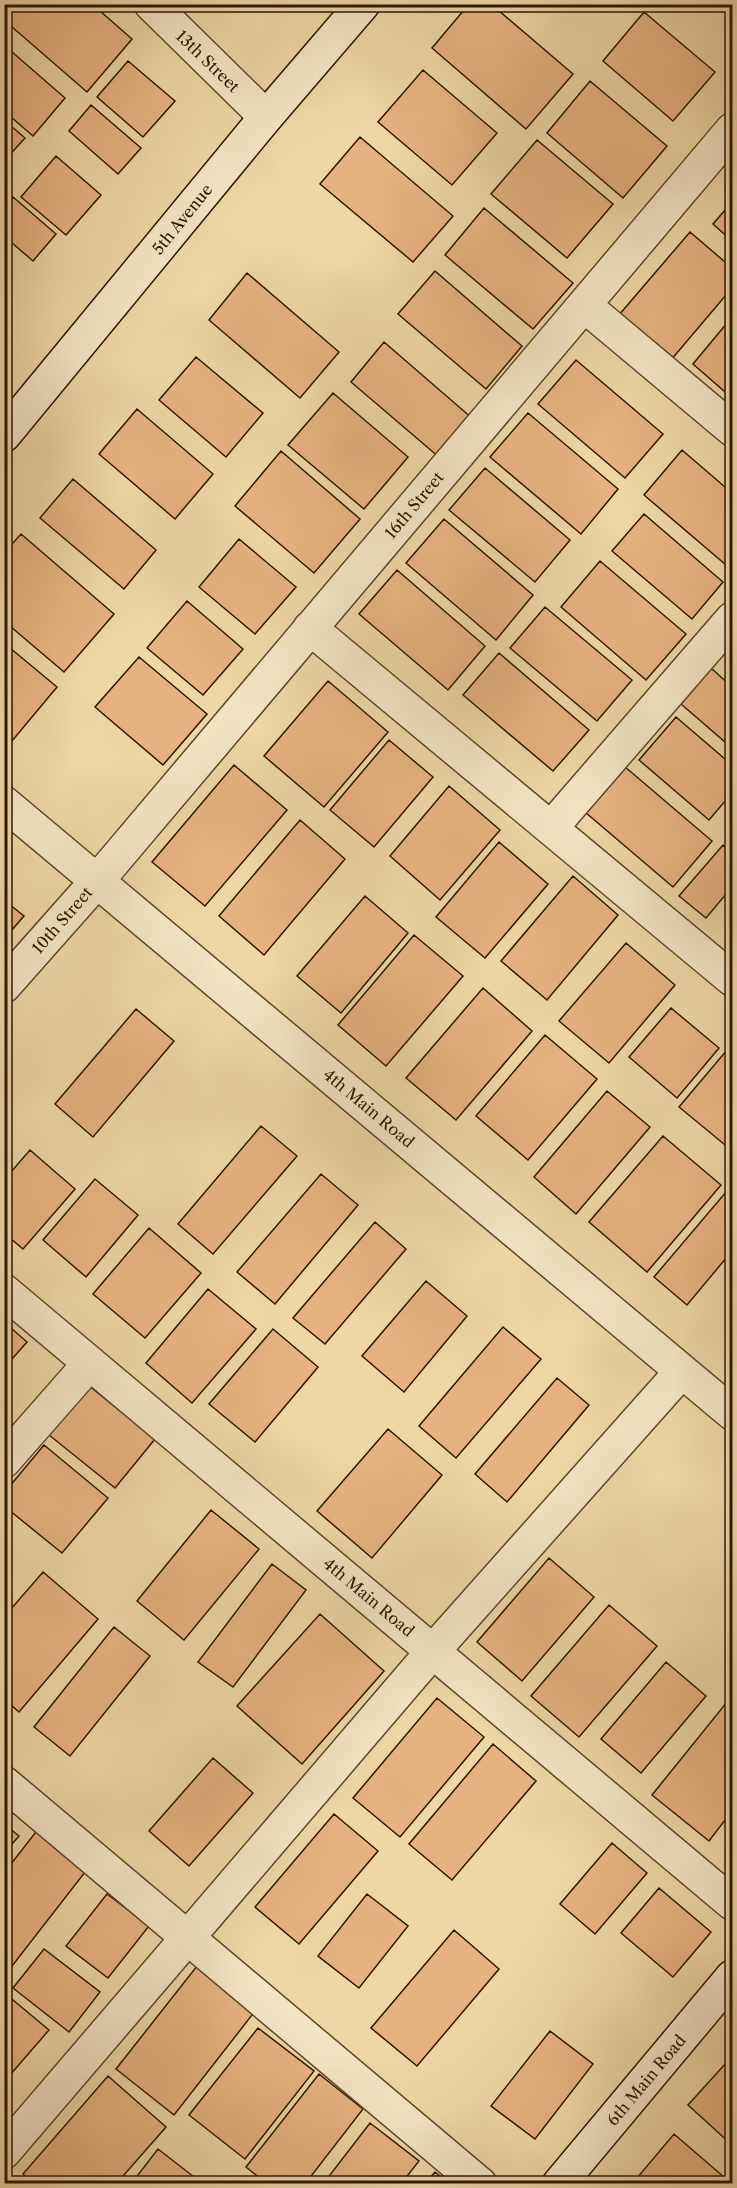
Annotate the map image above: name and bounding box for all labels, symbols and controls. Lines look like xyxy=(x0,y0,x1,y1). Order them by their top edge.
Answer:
street label: 13th Street xyxy=(172,26,244,96)
street label: 5th Avenue xyxy=(148,180,216,258)
street label: 16th Street xyxy=(380,467,448,543)
street label: 10th Street xyxy=(28,882,97,958)
street label: 4th Main Road xyxy=(320,1064,419,1152)
street label: 4th Main Road xyxy=(320,1553,419,1641)
street label: 6th Main Road xyxy=(602,2030,690,2130)

